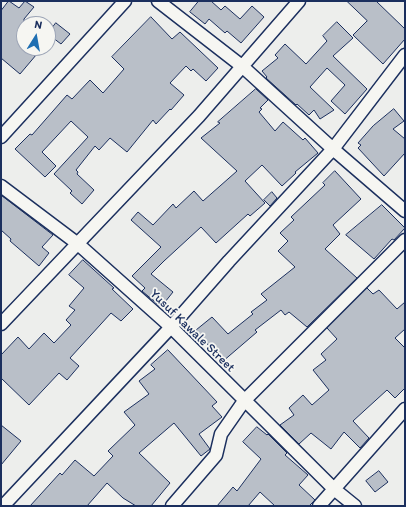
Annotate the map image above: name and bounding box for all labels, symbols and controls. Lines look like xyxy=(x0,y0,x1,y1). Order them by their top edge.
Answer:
north arrow xyxy=(16,16,56,56)
text: N xyxy=(33,18,43,32)
street label: Yusuf Kawale Street xyxy=(146,286,238,376)

